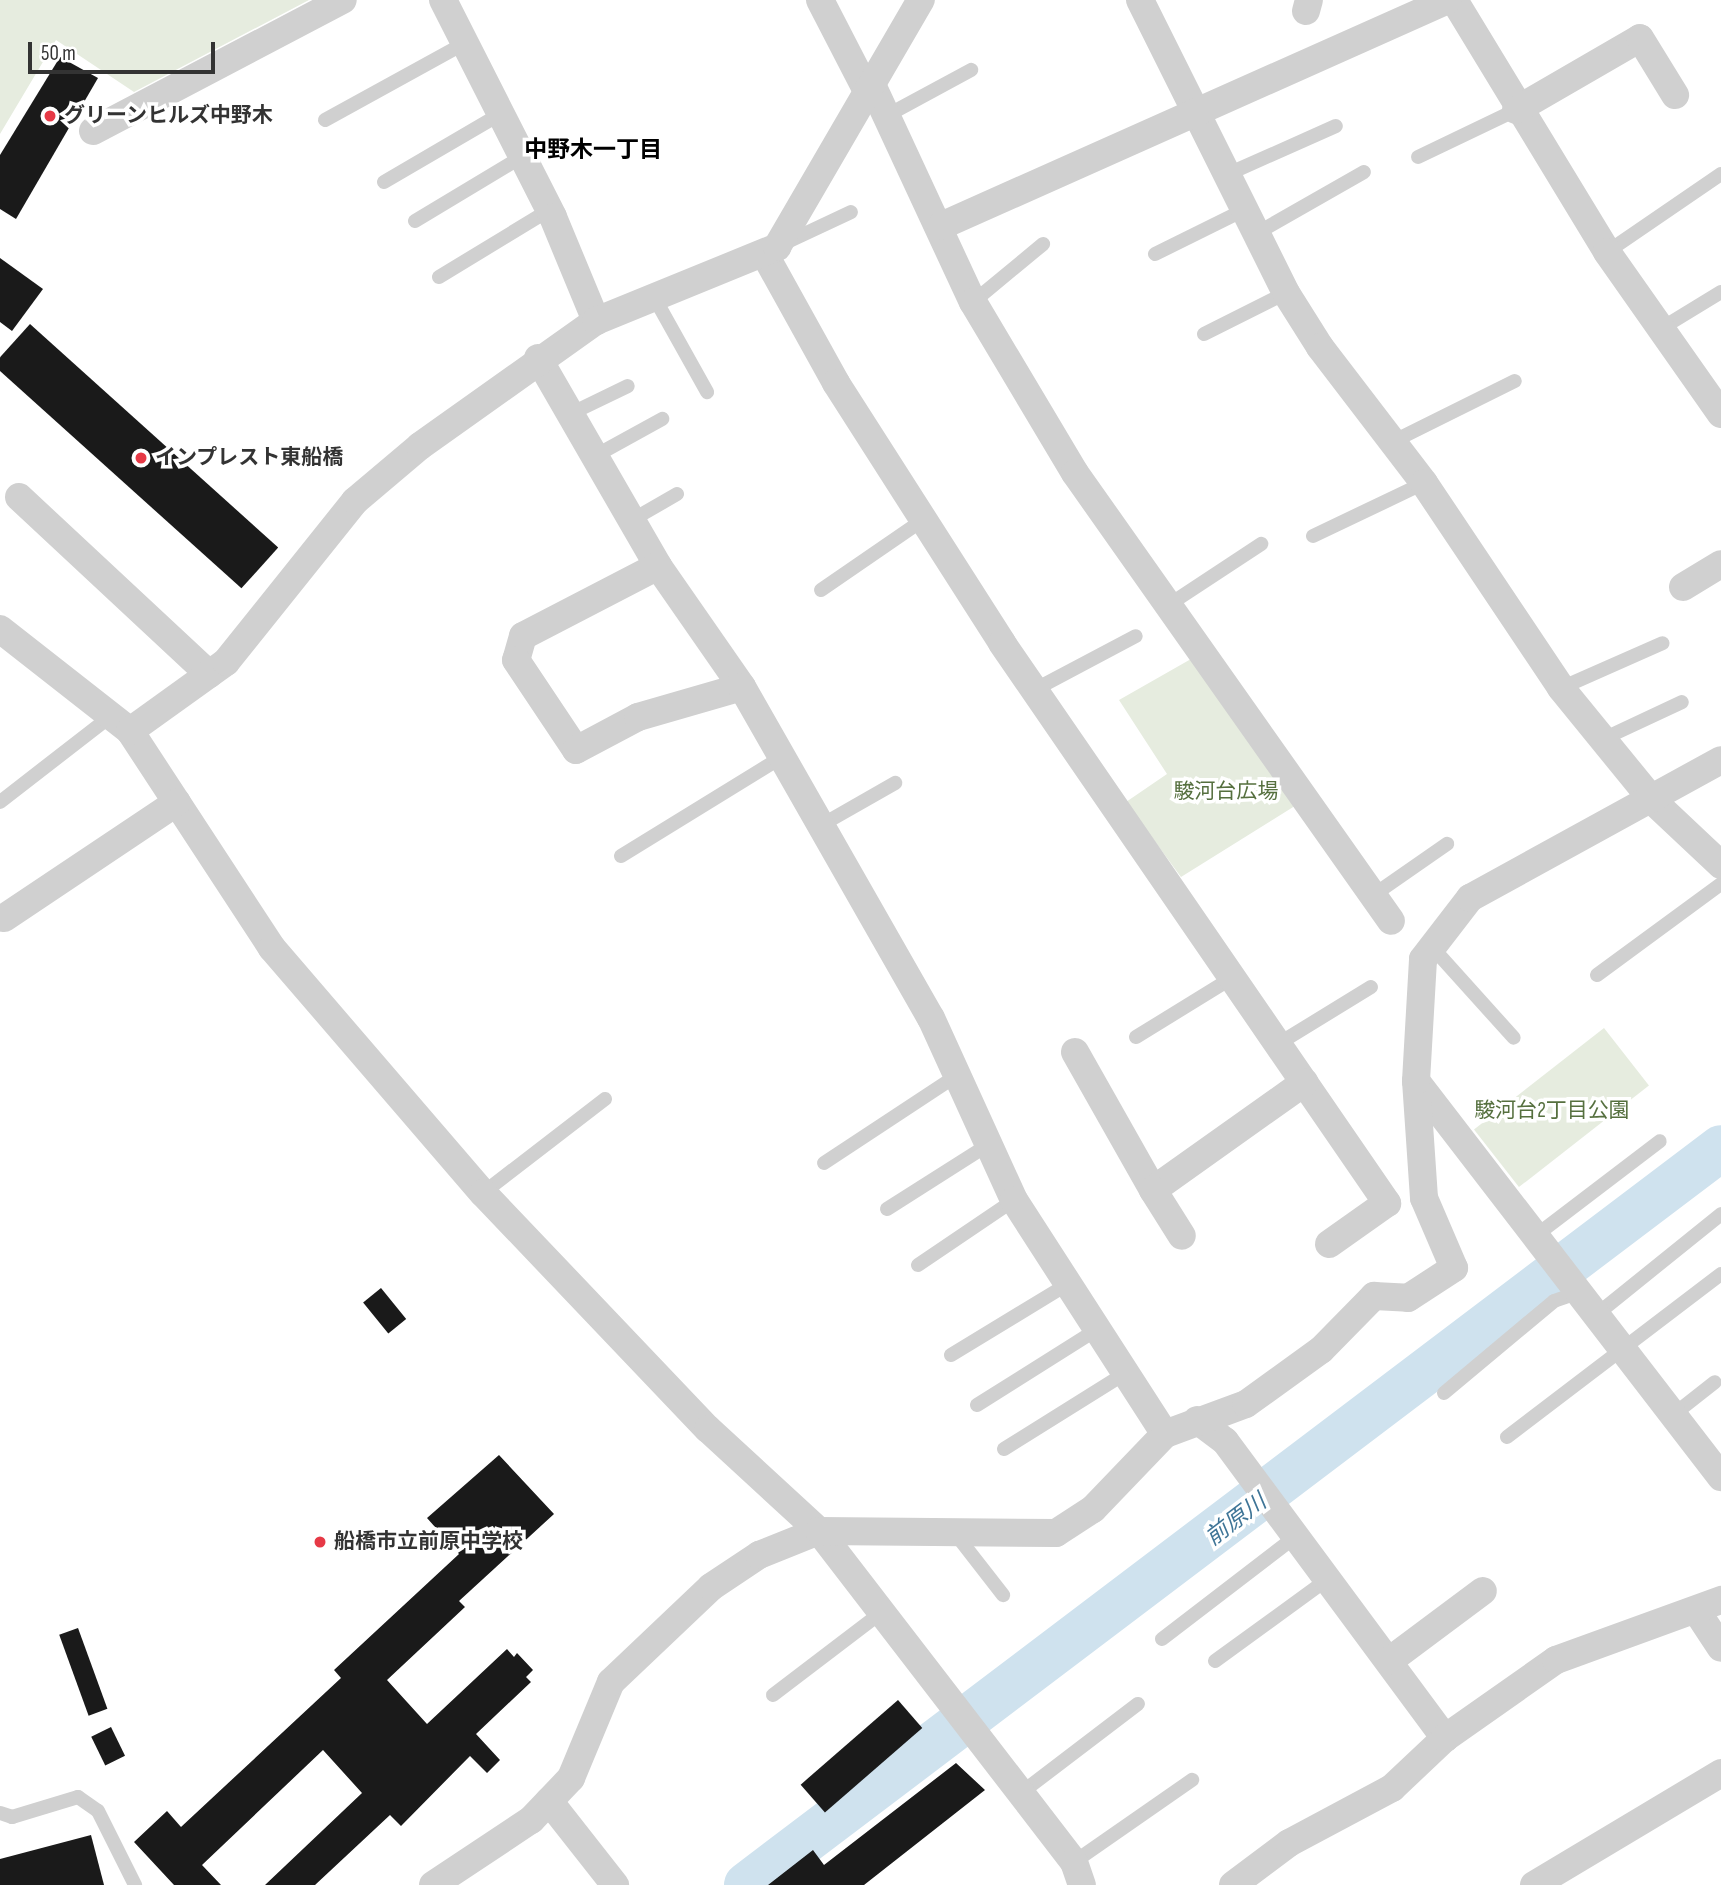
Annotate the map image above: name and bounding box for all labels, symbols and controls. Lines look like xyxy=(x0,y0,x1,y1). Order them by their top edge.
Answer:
scale bar xyxy=(32,28,219,72)
text: 50 m xyxy=(41,41,76,66)
place label: グリーンヒルズ中野木 xyxy=(64,103,274,129)
marker: グリーンヒルズ中野木 xyxy=(42,108,58,124)
district label: 中野木一丁目 xyxy=(524,136,662,164)
place label: インプレスト東船橋 xyxy=(155,445,344,471)
marker: インプレスト東船橋 xyxy=(133,450,149,466)
park label: 駿河台広場 xyxy=(1174,779,1278,805)
park label: 駿河台2丁目公園 xyxy=(1474,1098,1630,1124)
water label: 前原川 xyxy=(1200,1488,1272,1552)
place label: 船橋市立前原中学校 xyxy=(334,1529,523,1555)
marker: 船橋市立前原中学校 xyxy=(312,1534,328,1550)

